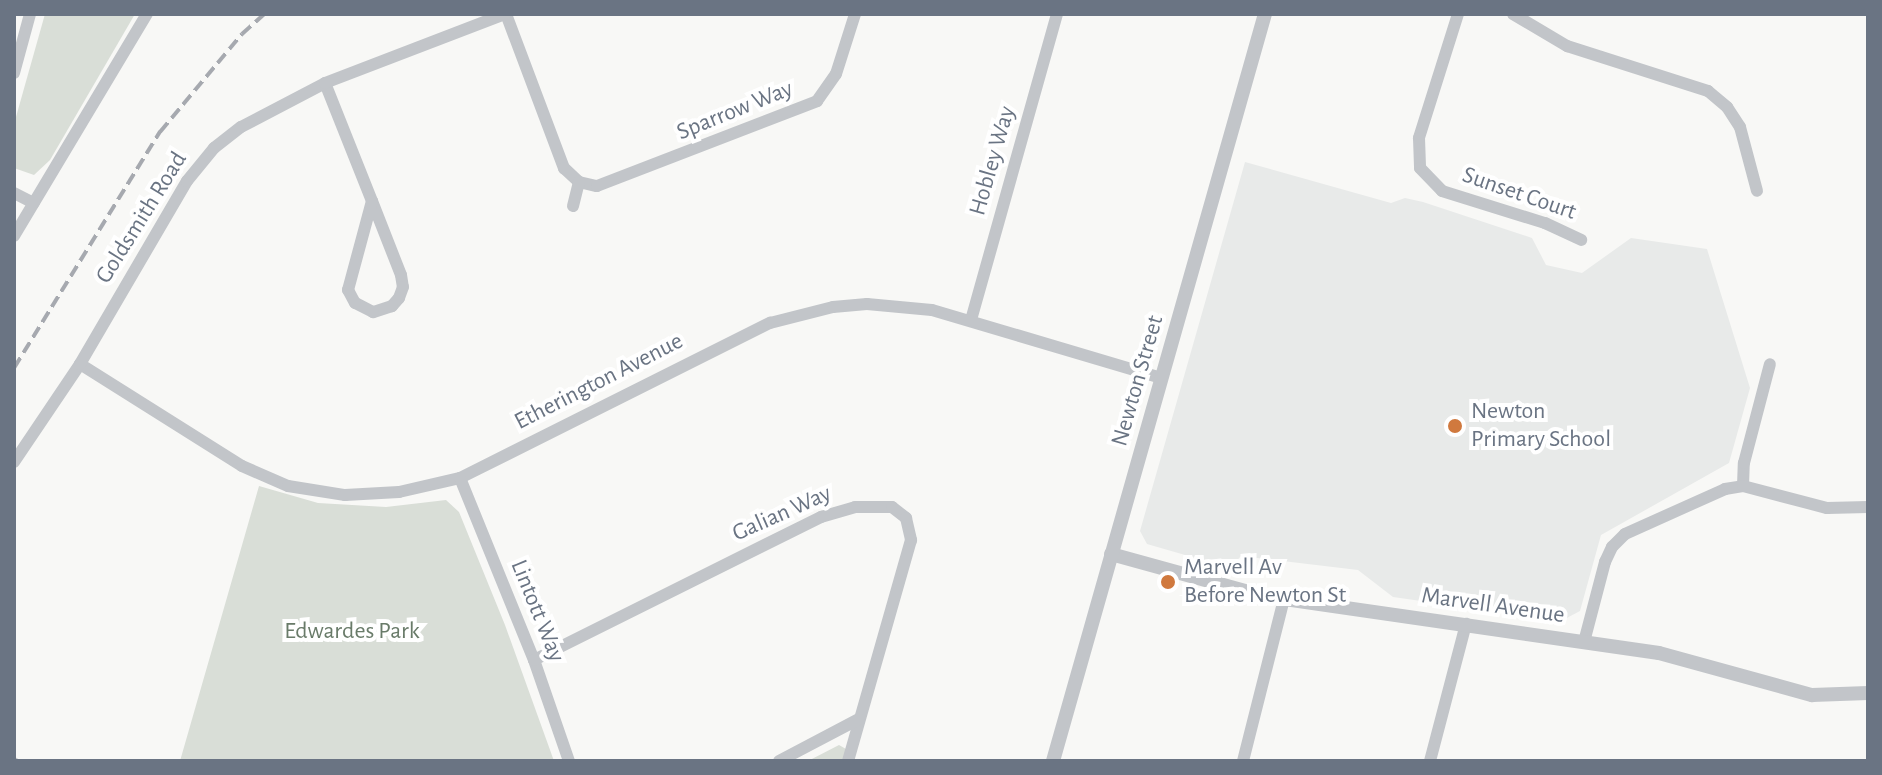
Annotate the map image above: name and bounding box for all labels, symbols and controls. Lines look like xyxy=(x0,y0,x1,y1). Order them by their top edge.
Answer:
street label: Sparrow Way xyxy=(673,75,797,147)
street label: Hobley Way xyxy=(964,103,1022,219)
street label: Goldsmith Road xyxy=(90,147,194,289)
street label: Sunset Court xyxy=(1458,161,1580,227)
street label: Newton Street xyxy=(1106,312,1170,450)
street label: Etherington Avenue xyxy=(510,327,688,437)
place label: Newton Primary School xyxy=(1471,398,1611,454)
marker: Newton Primary School xyxy=(1446,417,1464,435)
street label: Galian Way xyxy=(728,479,836,549)
place label: Marvell Av Before Newton St xyxy=(1184,554,1346,610)
street label: Lintott Way xyxy=(503,556,571,666)
marker: Marvell Av Before Newton St xyxy=(1159,573,1177,591)
street label: Marvell Avenue xyxy=(1420,582,1566,630)
park label: Edwardes Park xyxy=(284,618,420,646)

